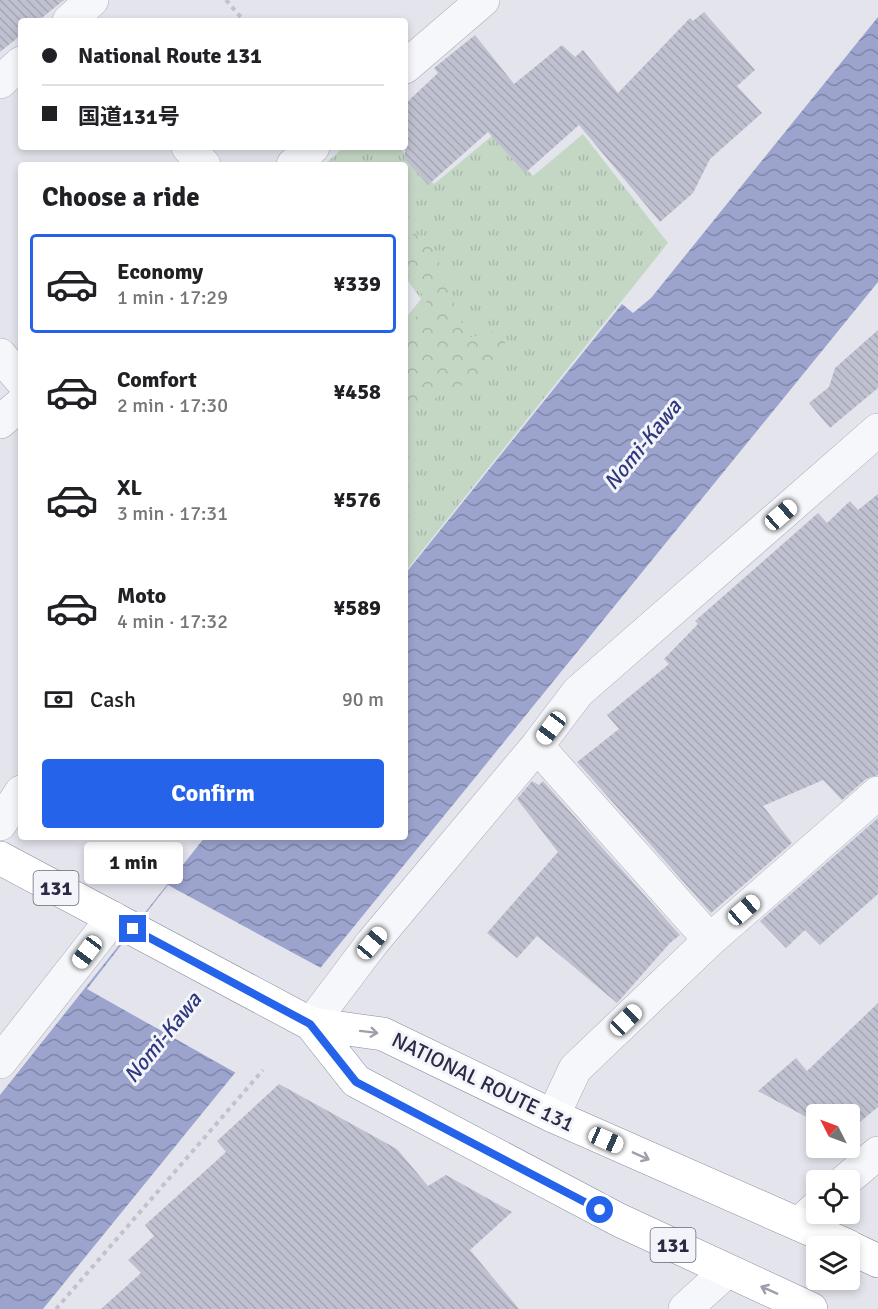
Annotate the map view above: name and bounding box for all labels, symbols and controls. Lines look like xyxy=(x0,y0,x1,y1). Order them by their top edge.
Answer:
text: National Route 131 xyxy=(78,42,262,69)
text: 国道131号 xyxy=(78,103,180,130)
text: Choose a ride xyxy=(42,181,200,214)
icon: car xyxy=(45,257,99,311)
text: Economy xyxy=(117,258,203,285)
text: ¥339 xyxy=(333,270,381,297)
text: 1 min · 17:29 xyxy=(117,285,228,310)
icon: car xyxy=(45,365,99,419)
text: Comfort xyxy=(117,366,197,393)
text: ¥458 xyxy=(333,378,381,405)
text: 2 min · 17:30 xyxy=(117,393,228,418)
water label: Nomi-Kawa xyxy=(598,393,688,495)
icon: car xyxy=(45,473,99,527)
text: XL xyxy=(117,474,142,501)
text: ¥576 xyxy=(333,486,381,513)
car xyxy=(762,496,800,534)
text: 3 min · 17:31 xyxy=(117,501,228,526)
icon: car xyxy=(45,581,99,635)
text: Moto xyxy=(117,582,166,609)
text: ¥589 xyxy=(333,594,381,621)
text: 4 min · 17:32 xyxy=(117,609,228,634)
icon: cash xyxy=(42,683,75,716)
text: Cash xyxy=(90,686,136,713)
text: 90 m xyxy=(342,687,384,712)
car xyxy=(533,708,569,748)
button: Confirm xyxy=(42,759,384,828)
callout: 1 min xyxy=(84,842,182,884)
text: 1 min xyxy=(109,850,158,875)
road number: 131 xyxy=(34,871,78,905)
car xyxy=(725,891,763,929)
route end xyxy=(119,915,146,942)
car xyxy=(354,923,390,963)
car xyxy=(69,932,105,972)
water label: Nomi-Kawa xyxy=(118,986,208,1088)
car xyxy=(607,1001,645,1039)
one-way arrow xyxy=(358,1026,378,1037)
street label: NATIONAL ROUTE 131 xyxy=(388,1027,578,1137)
north arrow xyxy=(806,1104,860,1158)
map controls xyxy=(806,1104,860,1290)
car xyxy=(586,1124,626,1156)
one-way arrow xyxy=(631,1151,650,1162)
button: locate xyxy=(806,1170,860,1224)
route start xyxy=(586,1196,613,1223)
road number: 131 xyxy=(650,1228,696,1262)
button: layers xyxy=(806,1236,860,1290)
one-way arrow xyxy=(760,1284,778,1295)

